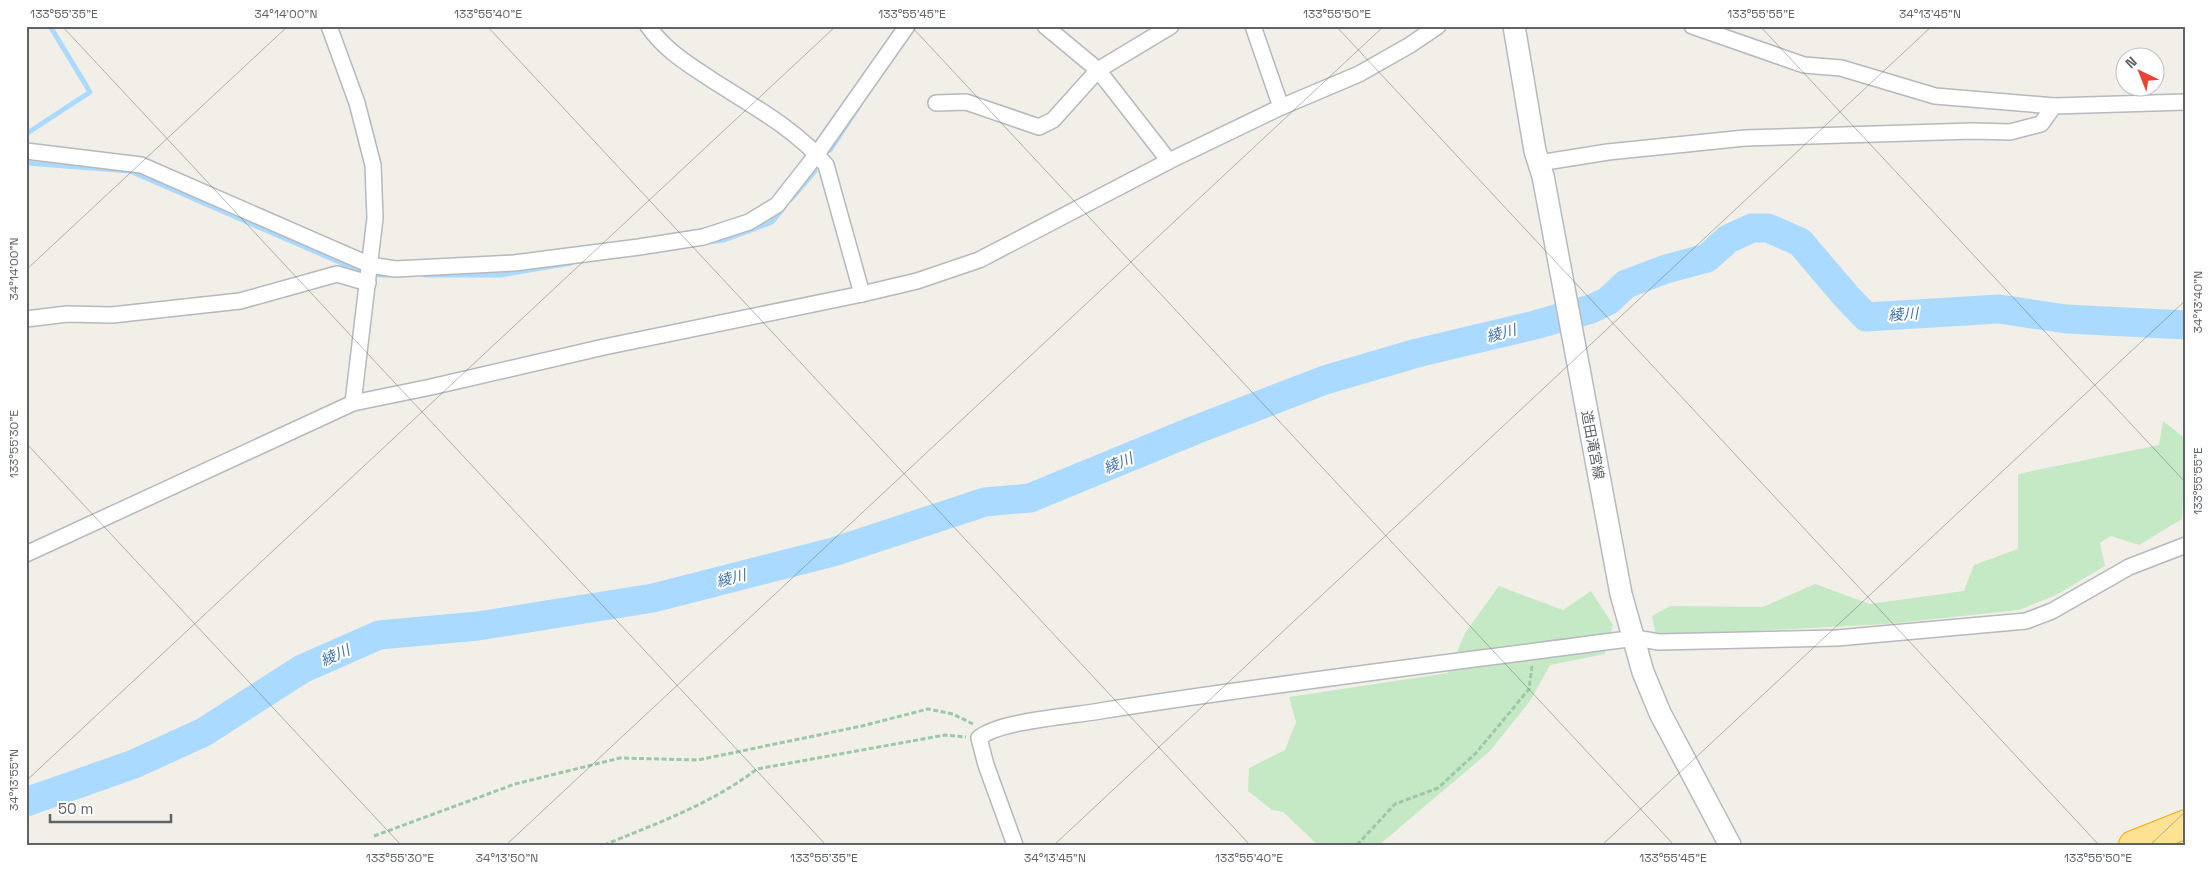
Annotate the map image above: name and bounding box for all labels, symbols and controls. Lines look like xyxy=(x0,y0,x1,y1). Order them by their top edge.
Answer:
text: 133°55'35"E xyxy=(30,6,98,22)
text: 34°14'00"N xyxy=(255,6,317,22)
text: 133°55'40"E xyxy=(454,6,522,22)
text: 133°55'45"E xyxy=(878,6,946,22)
text: 133°55'50"E xyxy=(1303,6,1371,22)
text: 133°55'55"E xyxy=(1727,6,1795,22)
text: 34°13'45"N xyxy=(1899,6,1961,22)
north arrow xyxy=(2114,48,2164,98)
text: N xyxy=(2122,53,2141,72)
text: 34°14'00"N xyxy=(6,238,22,300)
text: 34°13'40"N xyxy=(2190,271,2206,333)
water label: 綾川 xyxy=(1887,303,1921,325)
water label: 綾川 xyxy=(1484,319,1520,346)
street label: 造田滝宮線 xyxy=(1577,409,1609,481)
text: 133°55'30"E xyxy=(6,410,22,478)
text: 133°55'55"E xyxy=(2190,447,2206,515)
water label: 綾川 xyxy=(1101,448,1137,477)
water label: 綾川 xyxy=(714,565,750,591)
water label: 綾川 xyxy=(317,639,354,670)
text: 34°13'55"N xyxy=(6,749,22,811)
scale bar xyxy=(50,791,171,823)
text: 50 m xyxy=(58,799,93,818)
text: 133°55'30"E xyxy=(366,850,434,866)
text: 34°13'50"N xyxy=(476,850,538,866)
text: 133°55'35"E xyxy=(790,850,858,866)
text: 34°13'45"N xyxy=(1024,850,1086,866)
text: 133°55'40"E xyxy=(1215,850,1283,866)
text: 133°55'45"E xyxy=(1639,850,1707,866)
text: 133°55'50"E xyxy=(2064,850,2132,866)

